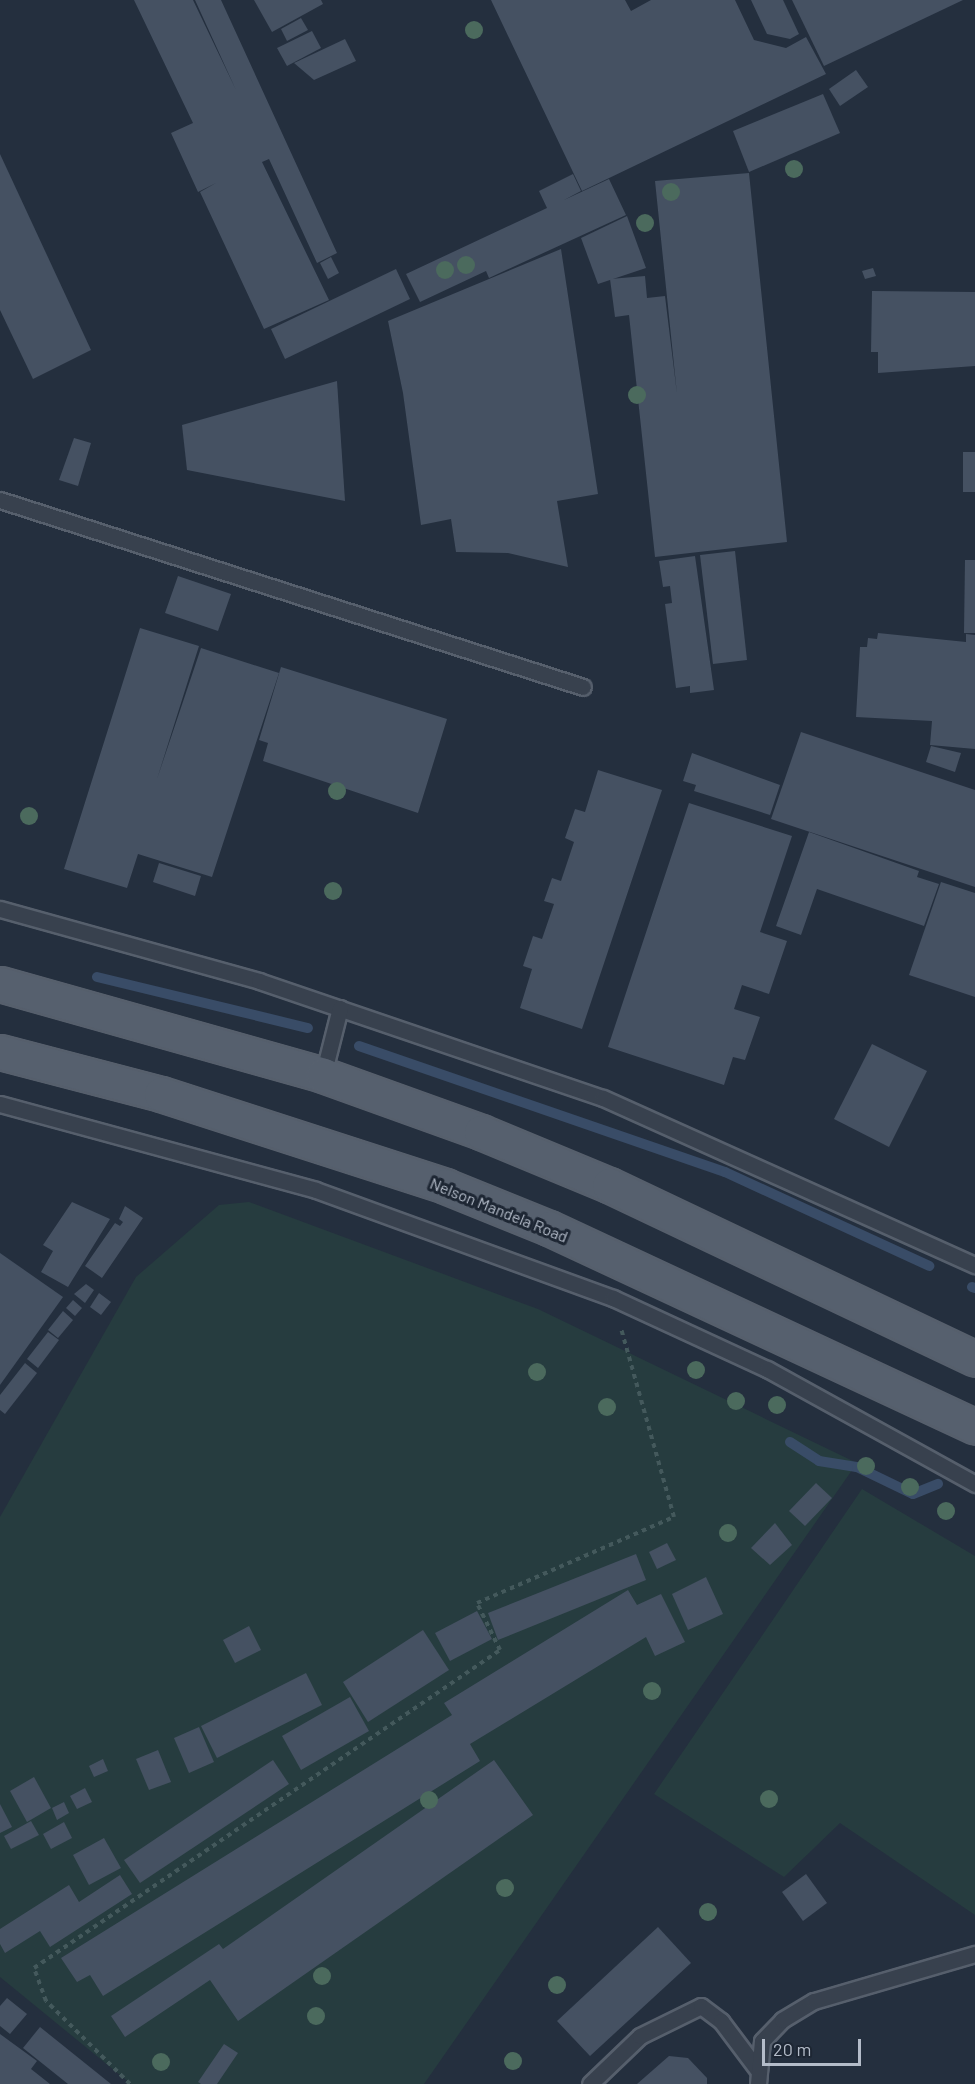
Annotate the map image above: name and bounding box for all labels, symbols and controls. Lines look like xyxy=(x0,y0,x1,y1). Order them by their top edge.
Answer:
street label: Nelson Mandela Road xyxy=(427,1174,571,1246)
scale bar xyxy=(765,2027,864,2065)
text: 20 m xyxy=(773,2038,811,2060)

